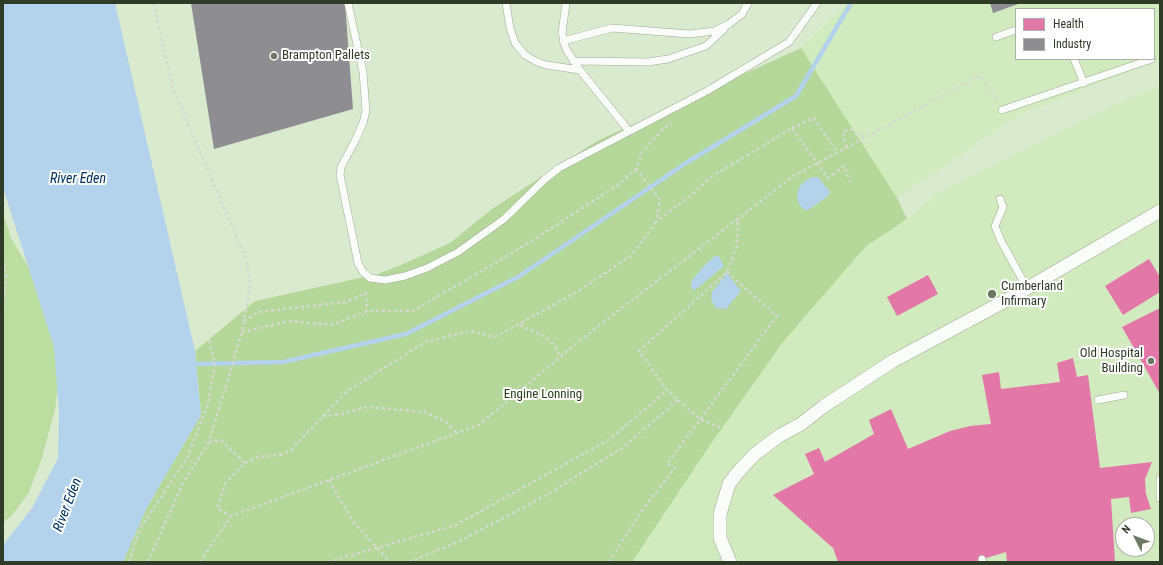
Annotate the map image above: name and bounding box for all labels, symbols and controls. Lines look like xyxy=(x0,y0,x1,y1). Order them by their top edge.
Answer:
legend xyxy=(1015,8,1155,60)
text: Health xyxy=(1053,17,1084,31)
text: Industry xyxy=(1053,37,1091,51)
place label: Brampton Pallets xyxy=(282,48,370,64)
marker: Brampton Pallets xyxy=(269,51,279,61)
water label: River Eden xyxy=(50,171,106,187)
place label: Cumberland Infirmary xyxy=(1001,279,1063,310)
marker: Cumberland Infirmary xyxy=(986,288,998,300)
place label: Old Hospital Building xyxy=(1080,346,1143,377)
marker: Old Hospital Building xyxy=(1146,356,1156,366)
park label: Engine Lonning xyxy=(504,387,582,403)
water label: River Eden xyxy=(50,476,86,534)
north arrow xyxy=(1115,517,1155,557)
text: N xyxy=(1119,522,1134,536)

